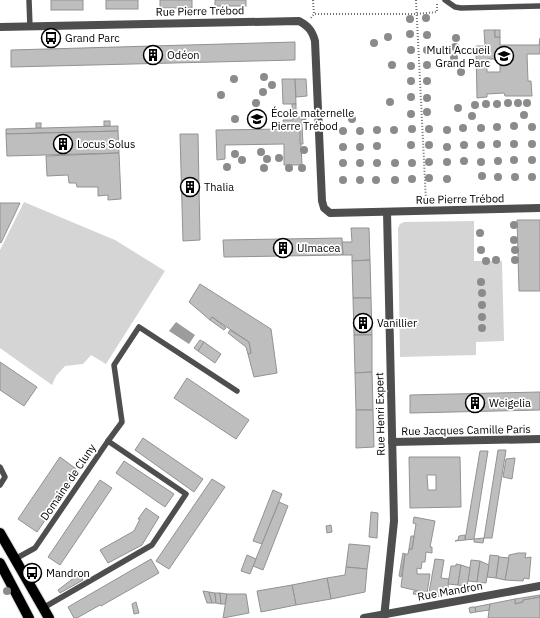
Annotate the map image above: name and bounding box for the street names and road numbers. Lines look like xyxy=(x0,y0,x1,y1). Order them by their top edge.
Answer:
street label: Rue Pierre Trébod xyxy=(155,3,245,19)
street label: Rue Pierre Trébod xyxy=(415,191,505,207)
street label: Rue Henri Expert xyxy=(372,372,388,456)
street label: Rue Jacques Camille Paris xyxy=(401,422,531,438)
street label: Domaine de Cluny xyxy=(37,441,99,523)
street label: Rue Mandron xyxy=(416,578,484,604)

